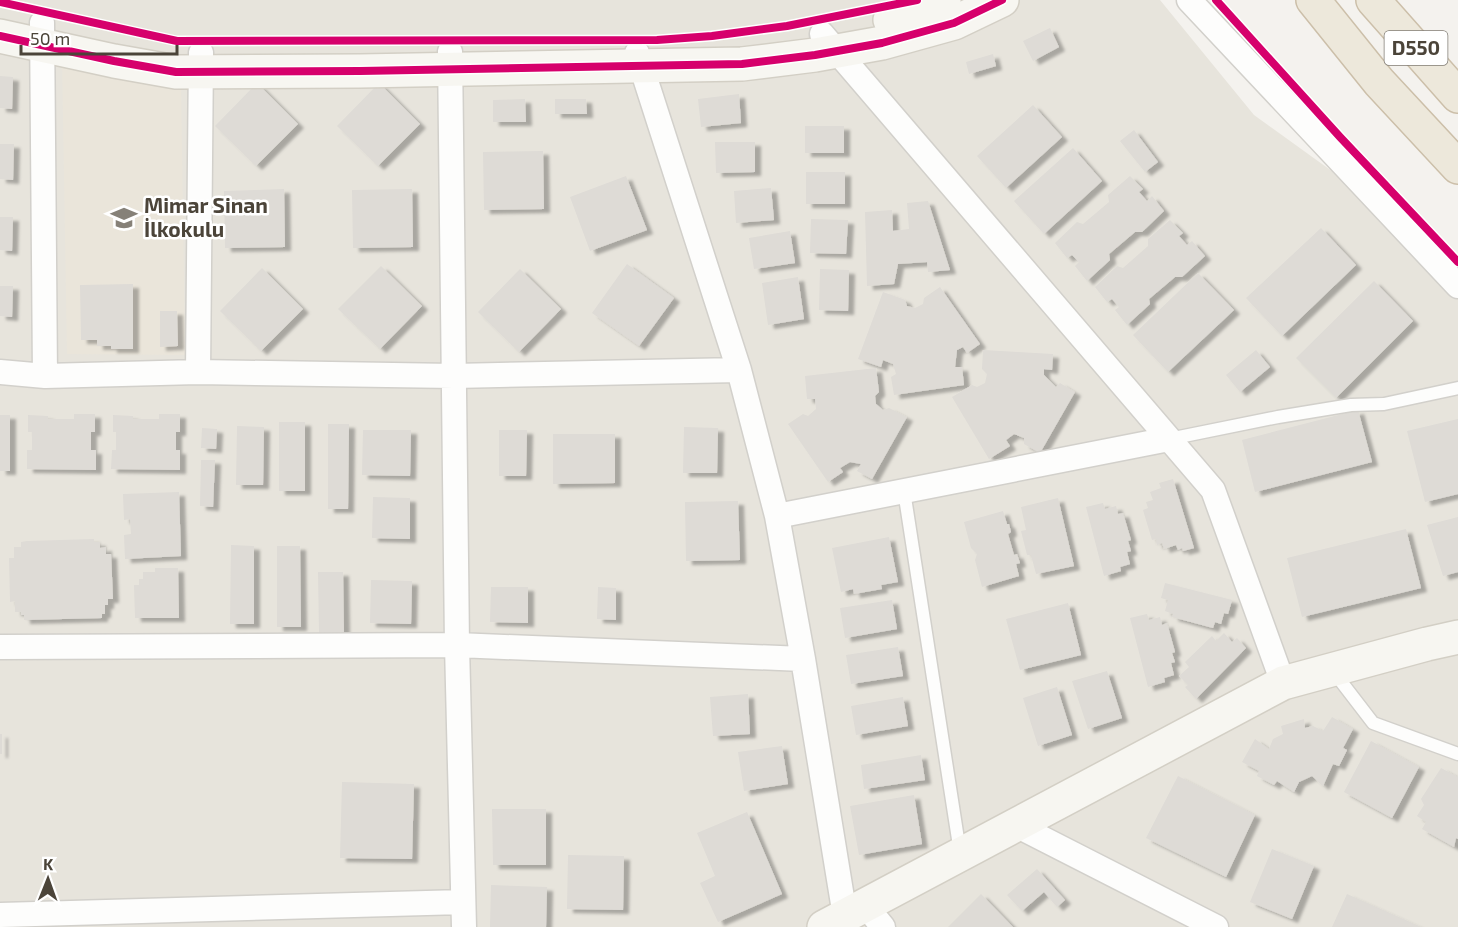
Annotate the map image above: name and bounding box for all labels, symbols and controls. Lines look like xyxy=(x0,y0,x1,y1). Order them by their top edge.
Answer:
scale bar xyxy=(21,18,177,56)
text: 50 m xyxy=(30,27,70,49)
road number: D550 xyxy=(1384,31,1448,65)
place label: Mimar Sinan İlkokulu xyxy=(144,192,268,241)
school or university icon: Mimar Sinan İlkokulu xyxy=(109,203,139,233)
north arrow xyxy=(18,849,78,909)
text: K xyxy=(43,854,54,873)

